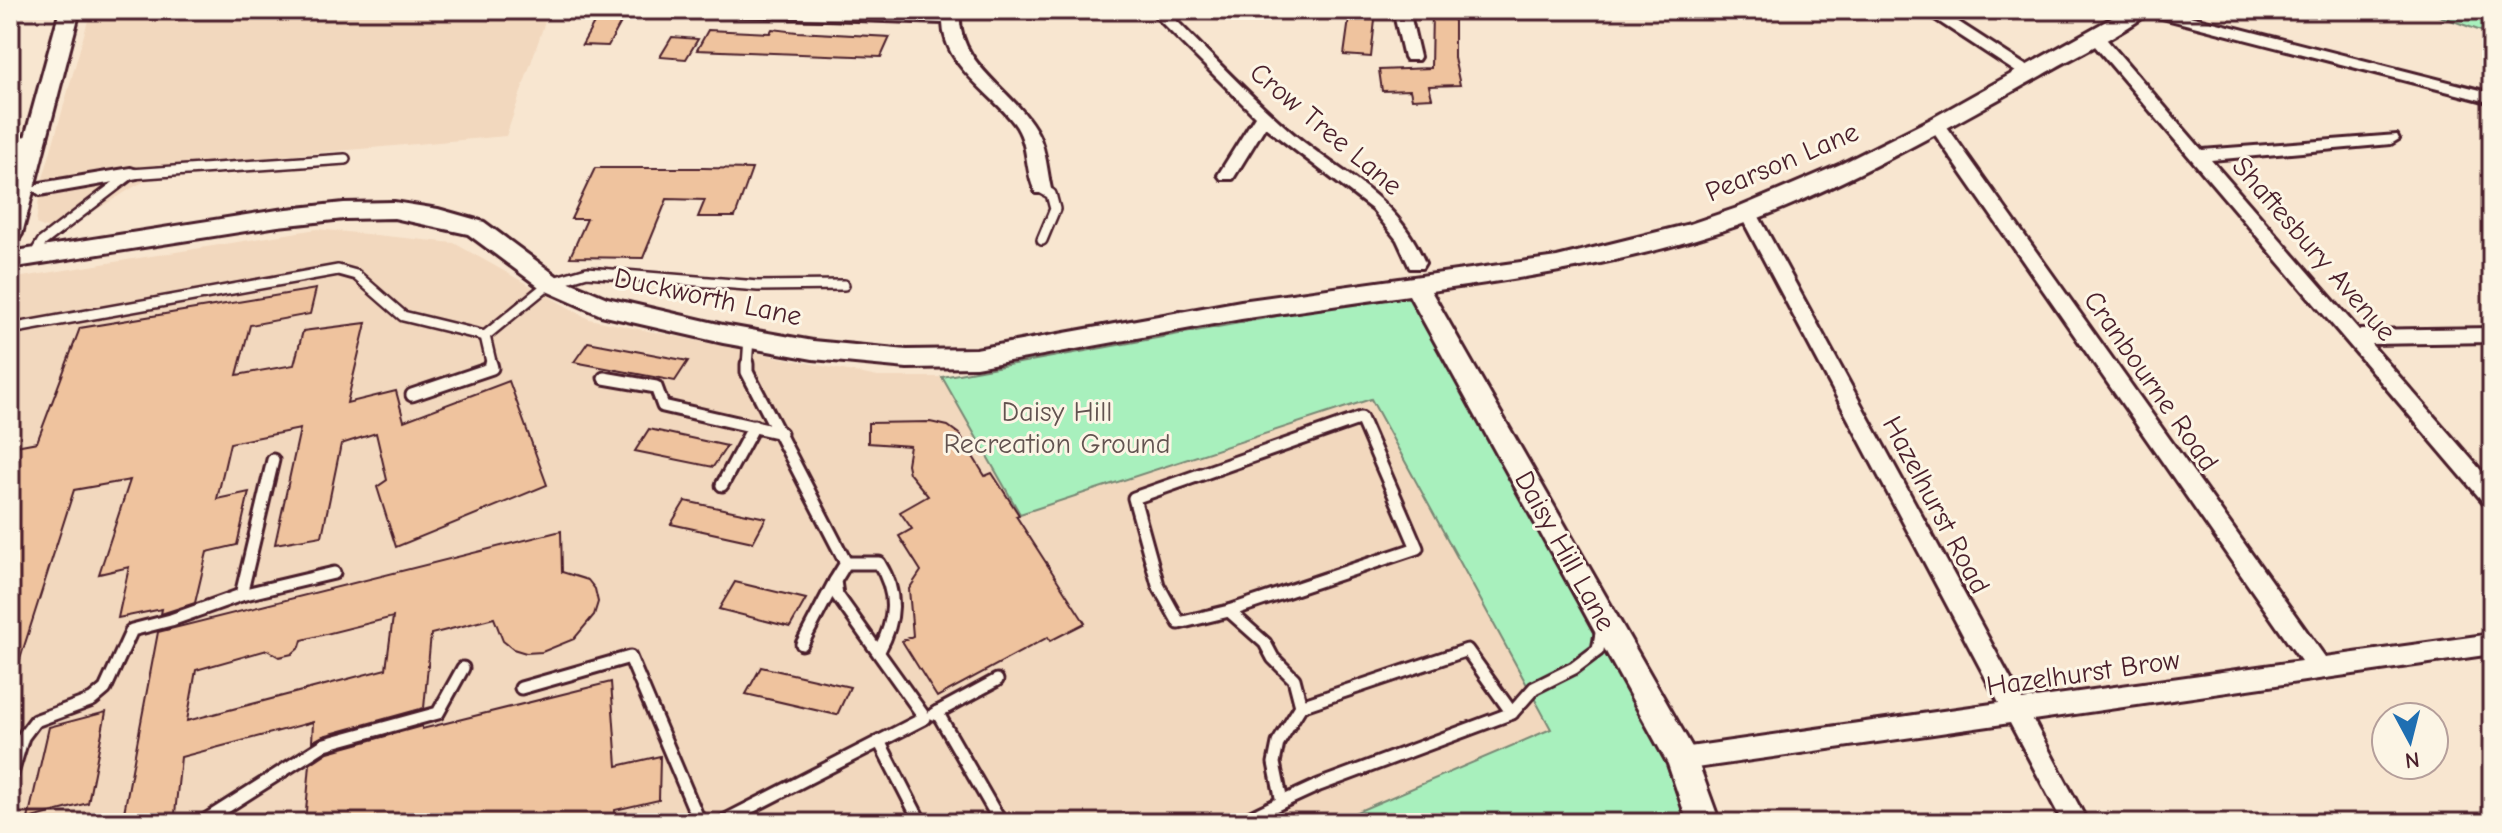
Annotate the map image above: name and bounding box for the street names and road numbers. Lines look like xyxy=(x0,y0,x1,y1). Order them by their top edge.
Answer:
street label: Crow Tree Lane xyxy=(1243,56,1409,202)
street label: Pearson Lane xyxy=(1701,115,1863,209)
street label: Shaftesbury Avenue xyxy=(2225,151,2403,347)
street label: Duckworth Lane xyxy=(611,261,805,333)
street label: Cranbourne Road xyxy=(2077,285,2225,477)
street label: Hazelhurst Road xyxy=(1876,411,1996,599)
street label: Daisy Hill Lane xyxy=(1508,466,1622,636)
street label: Hazelhurst Brow xyxy=(1984,644,2182,702)

